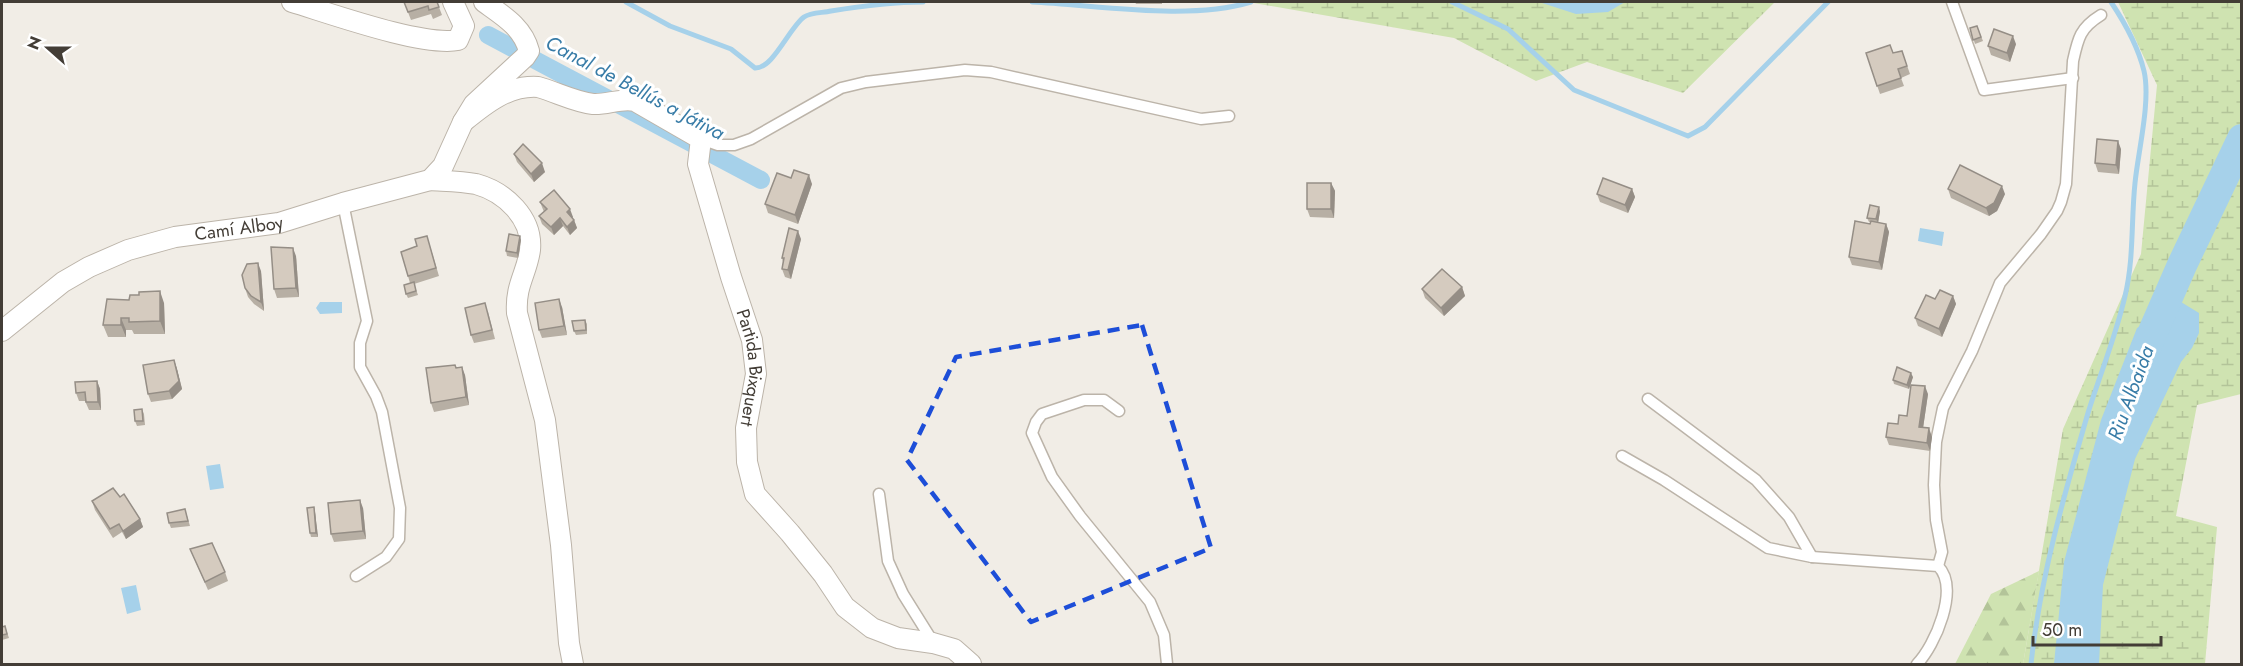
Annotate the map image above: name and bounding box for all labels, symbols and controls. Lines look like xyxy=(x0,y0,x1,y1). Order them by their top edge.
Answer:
north arrow xyxy=(18,18,78,78)
water label: Canal de Bellús a Játiva xyxy=(540,28,730,148)
text: N xyxy=(21,33,47,53)
street label: Camí Alboy xyxy=(193,209,287,247)
street label: Partida Bixquert xyxy=(730,306,769,429)
water label: Riu Albaida xyxy=(2101,342,2161,444)
scale bar xyxy=(2033,609,2160,647)
text: 50 m xyxy=(2042,617,2082,643)

